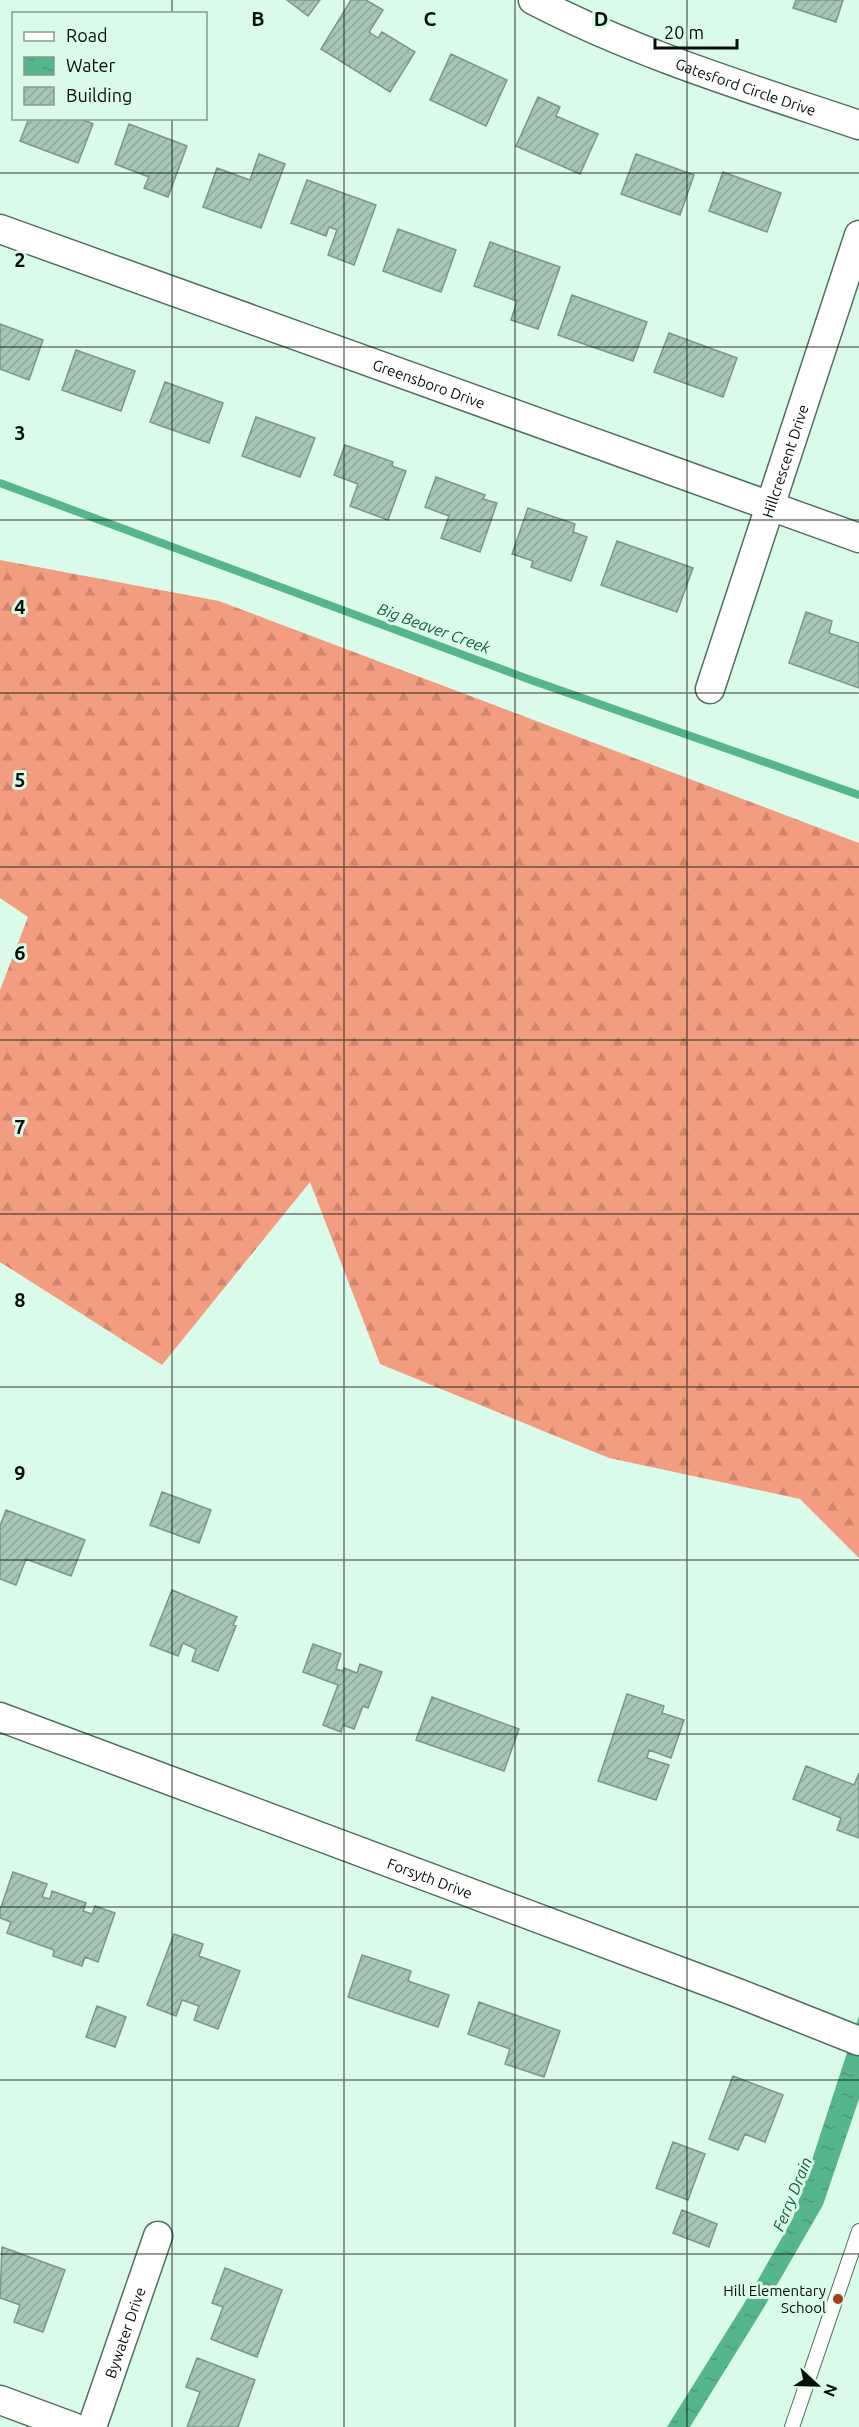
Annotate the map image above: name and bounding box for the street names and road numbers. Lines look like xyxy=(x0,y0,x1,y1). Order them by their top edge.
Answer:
street label: Gatesford Circle Drive xyxy=(673,54,818,119)
street label: Greensboro Drive xyxy=(371,355,488,411)
street label: Hillcrescent Drive xyxy=(758,402,811,520)
street label: Forsyth Drive xyxy=(385,1854,475,1901)
street label: Bywater Drive xyxy=(101,2285,148,2380)

